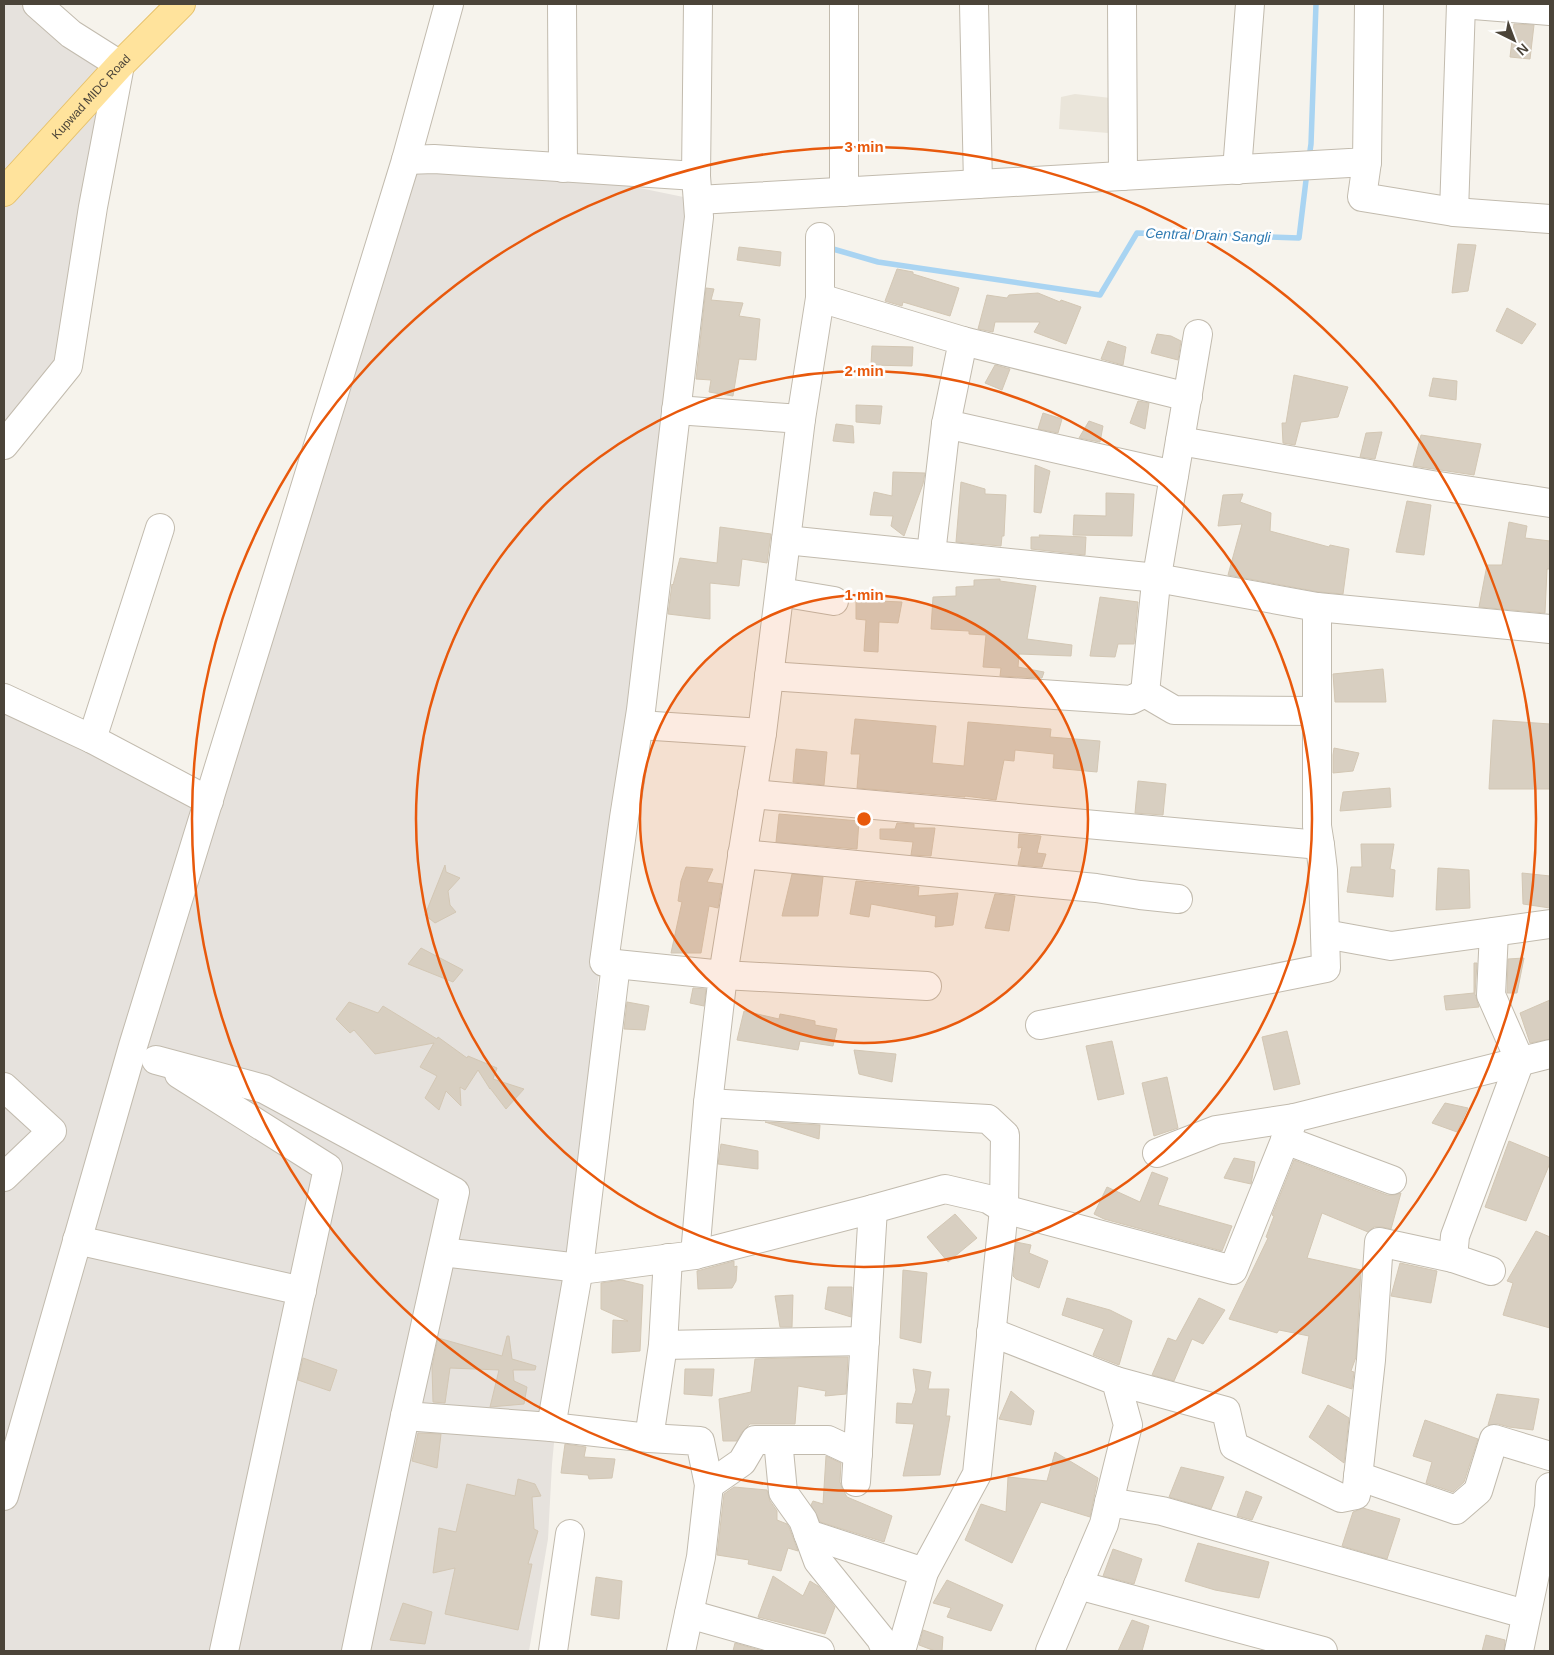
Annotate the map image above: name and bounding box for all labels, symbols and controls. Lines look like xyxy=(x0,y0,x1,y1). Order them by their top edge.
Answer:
north arrow xyxy=(1489,15,1539,65)
text: N xyxy=(1514,40,1532,59)
street label: Kupwad MIDC Road xyxy=(49,52,133,142)
text: 3 min xyxy=(844,138,884,155)
water label: Central Drain Sangli xyxy=(1145,225,1272,245)
text: 2 min xyxy=(844,362,884,379)
text: 1 min xyxy=(844,586,884,603)
centre of rings xyxy=(855,810,873,828)

